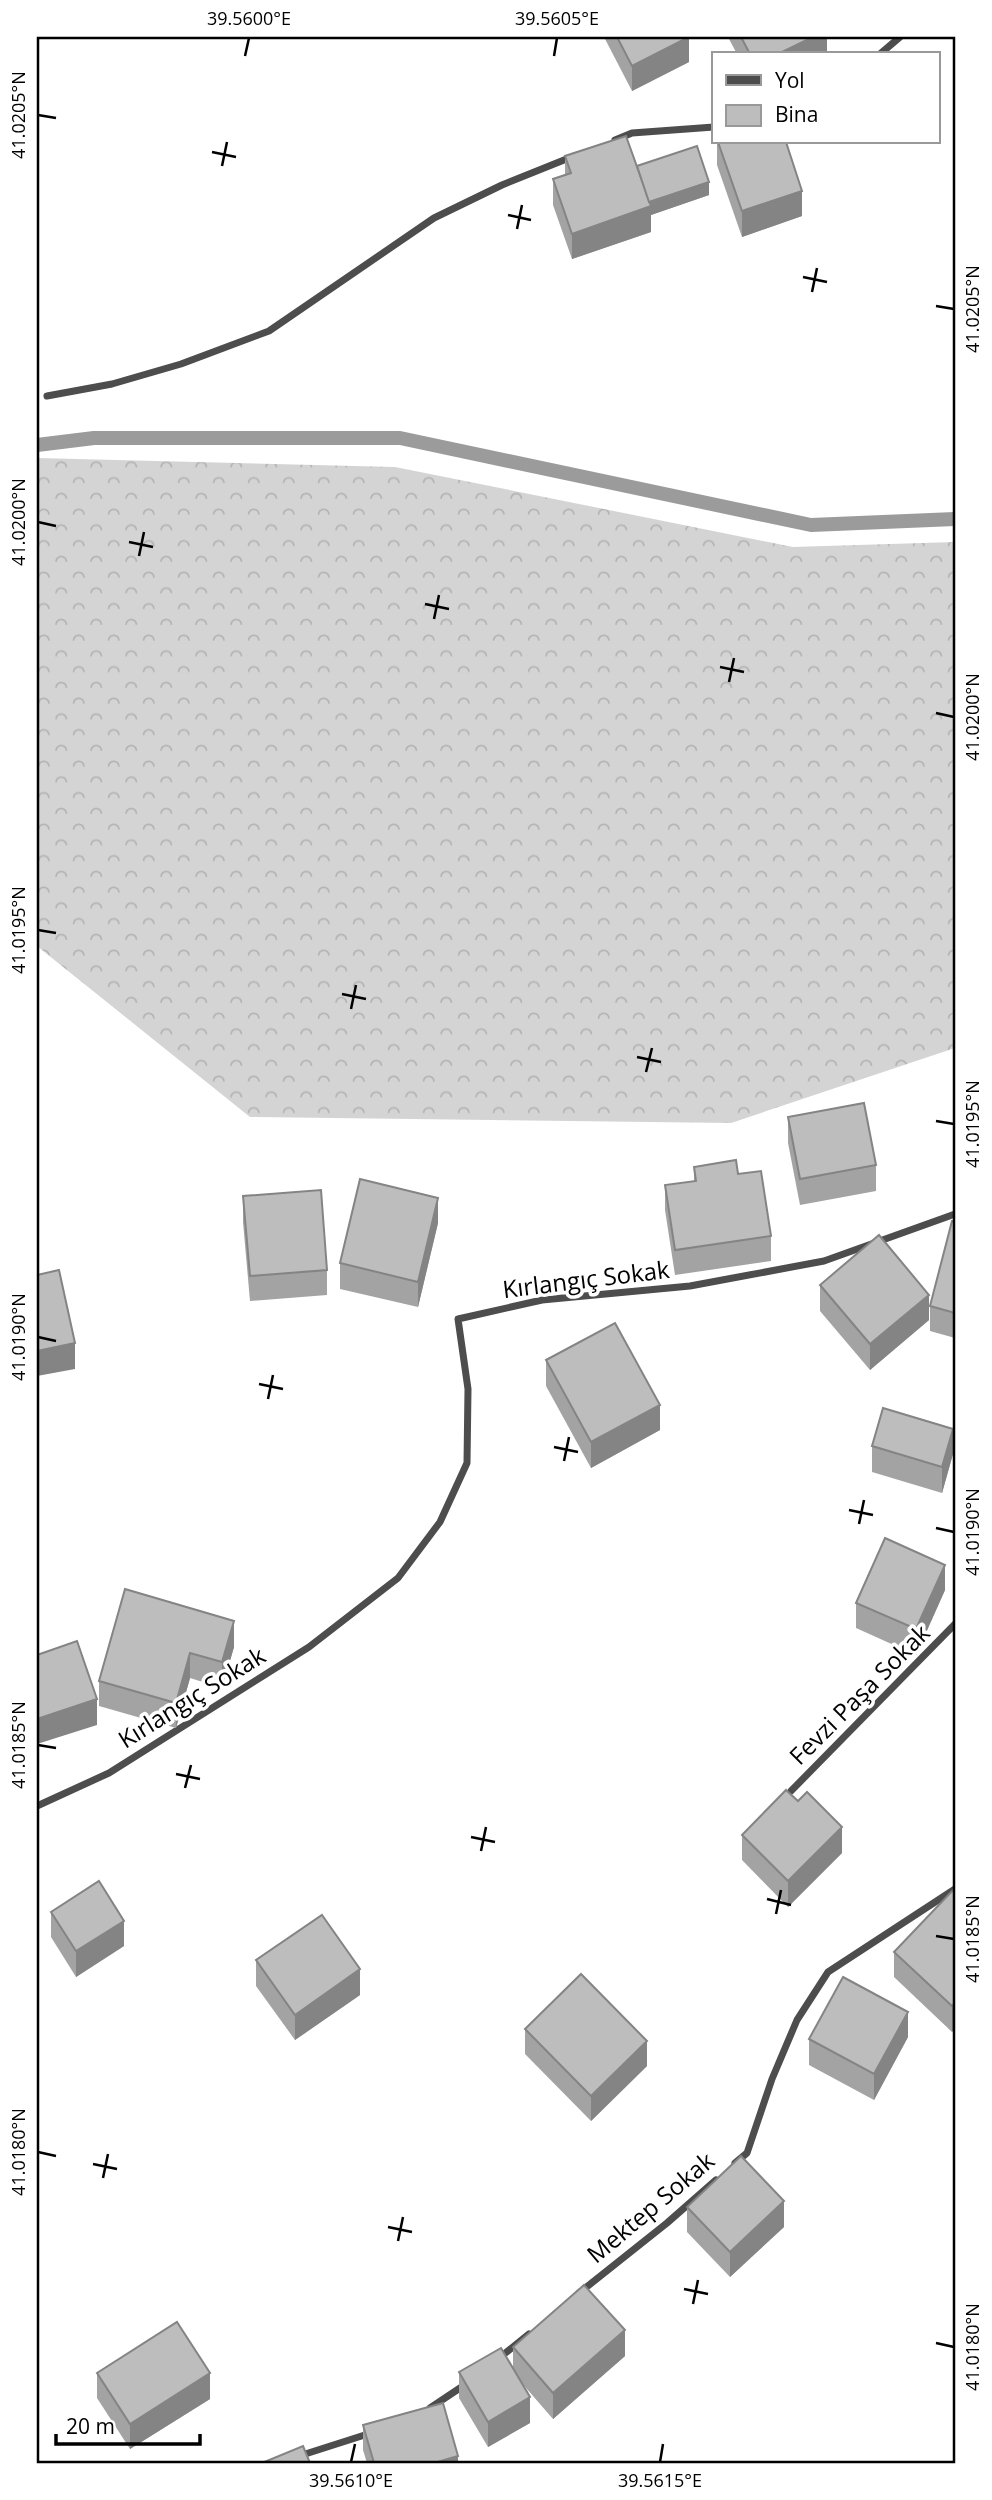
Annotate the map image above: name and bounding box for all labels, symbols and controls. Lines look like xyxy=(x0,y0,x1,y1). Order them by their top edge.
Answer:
text: 39.5600°E xyxy=(207,6,291,30)
text: 39.5605°E xyxy=(515,6,599,30)
legend xyxy=(712,52,940,144)
text: Yol xyxy=(775,66,805,94)
text: 41.0205°N xyxy=(6,71,30,159)
text: Bina xyxy=(775,100,818,128)
text: 41.0205°N xyxy=(960,265,984,353)
text: 41.0200°N xyxy=(6,478,30,566)
text: 41.0200°N xyxy=(960,673,984,761)
text: 41.0195°N xyxy=(6,886,30,974)
text: 41.0195°N xyxy=(960,1080,984,1168)
street label: Kırlangıç Sokak xyxy=(501,1252,671,1305)
text: 41.0190°N xyxy=(6,1293,30,1381)
text: 41.0190°N xyxy=(960,1488,984,1576)
street label: Fevzi Paşa Sokak xyxy=(781,1616,937,1771)
street label: Kırlangıç Sokak xyxy=(111,1638,271,1755)
text: 41.0185°N xyxy=(6,1701,30,1789)
text: 41.0185°N xyxy=(960,1895,984,1983)
text: 41.0180°N xyxy=(6,2108,30,2196)
street label: Mektep Sokak xyxy=(579,2144,721,2270)
text: 41.0180°N xyxy=(960,2303,984,2391)
scale bar xyxy=(56,2402,200,2446)
text: 20 m xyxy=(66,2412,115,2440)
text: 39.5610°E xyxy=(309,2468,393,2492)
text: 39.5615°E xyxy=(618,2468,702,2492)

